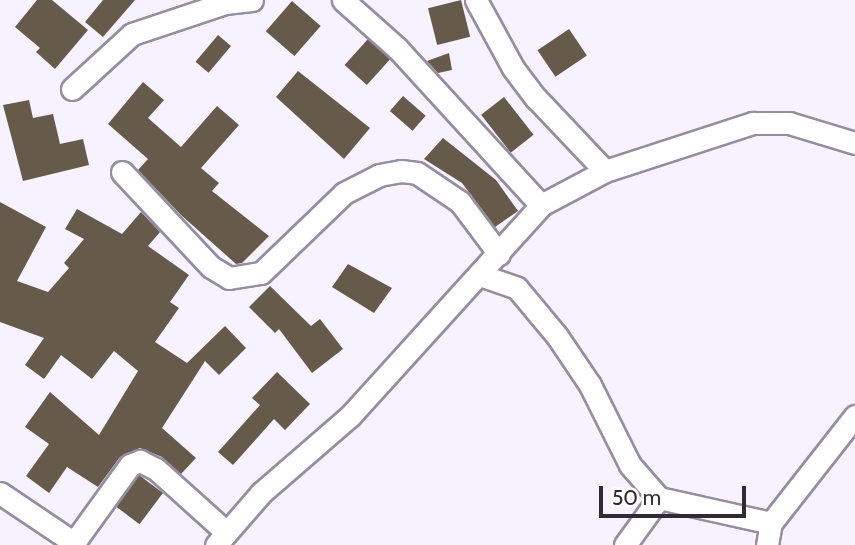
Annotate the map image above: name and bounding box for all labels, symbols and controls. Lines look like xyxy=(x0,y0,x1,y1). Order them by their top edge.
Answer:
scale bar xyxy=(603,472,750,516)
text: 50 m xyxy=(612,485,661,510)

